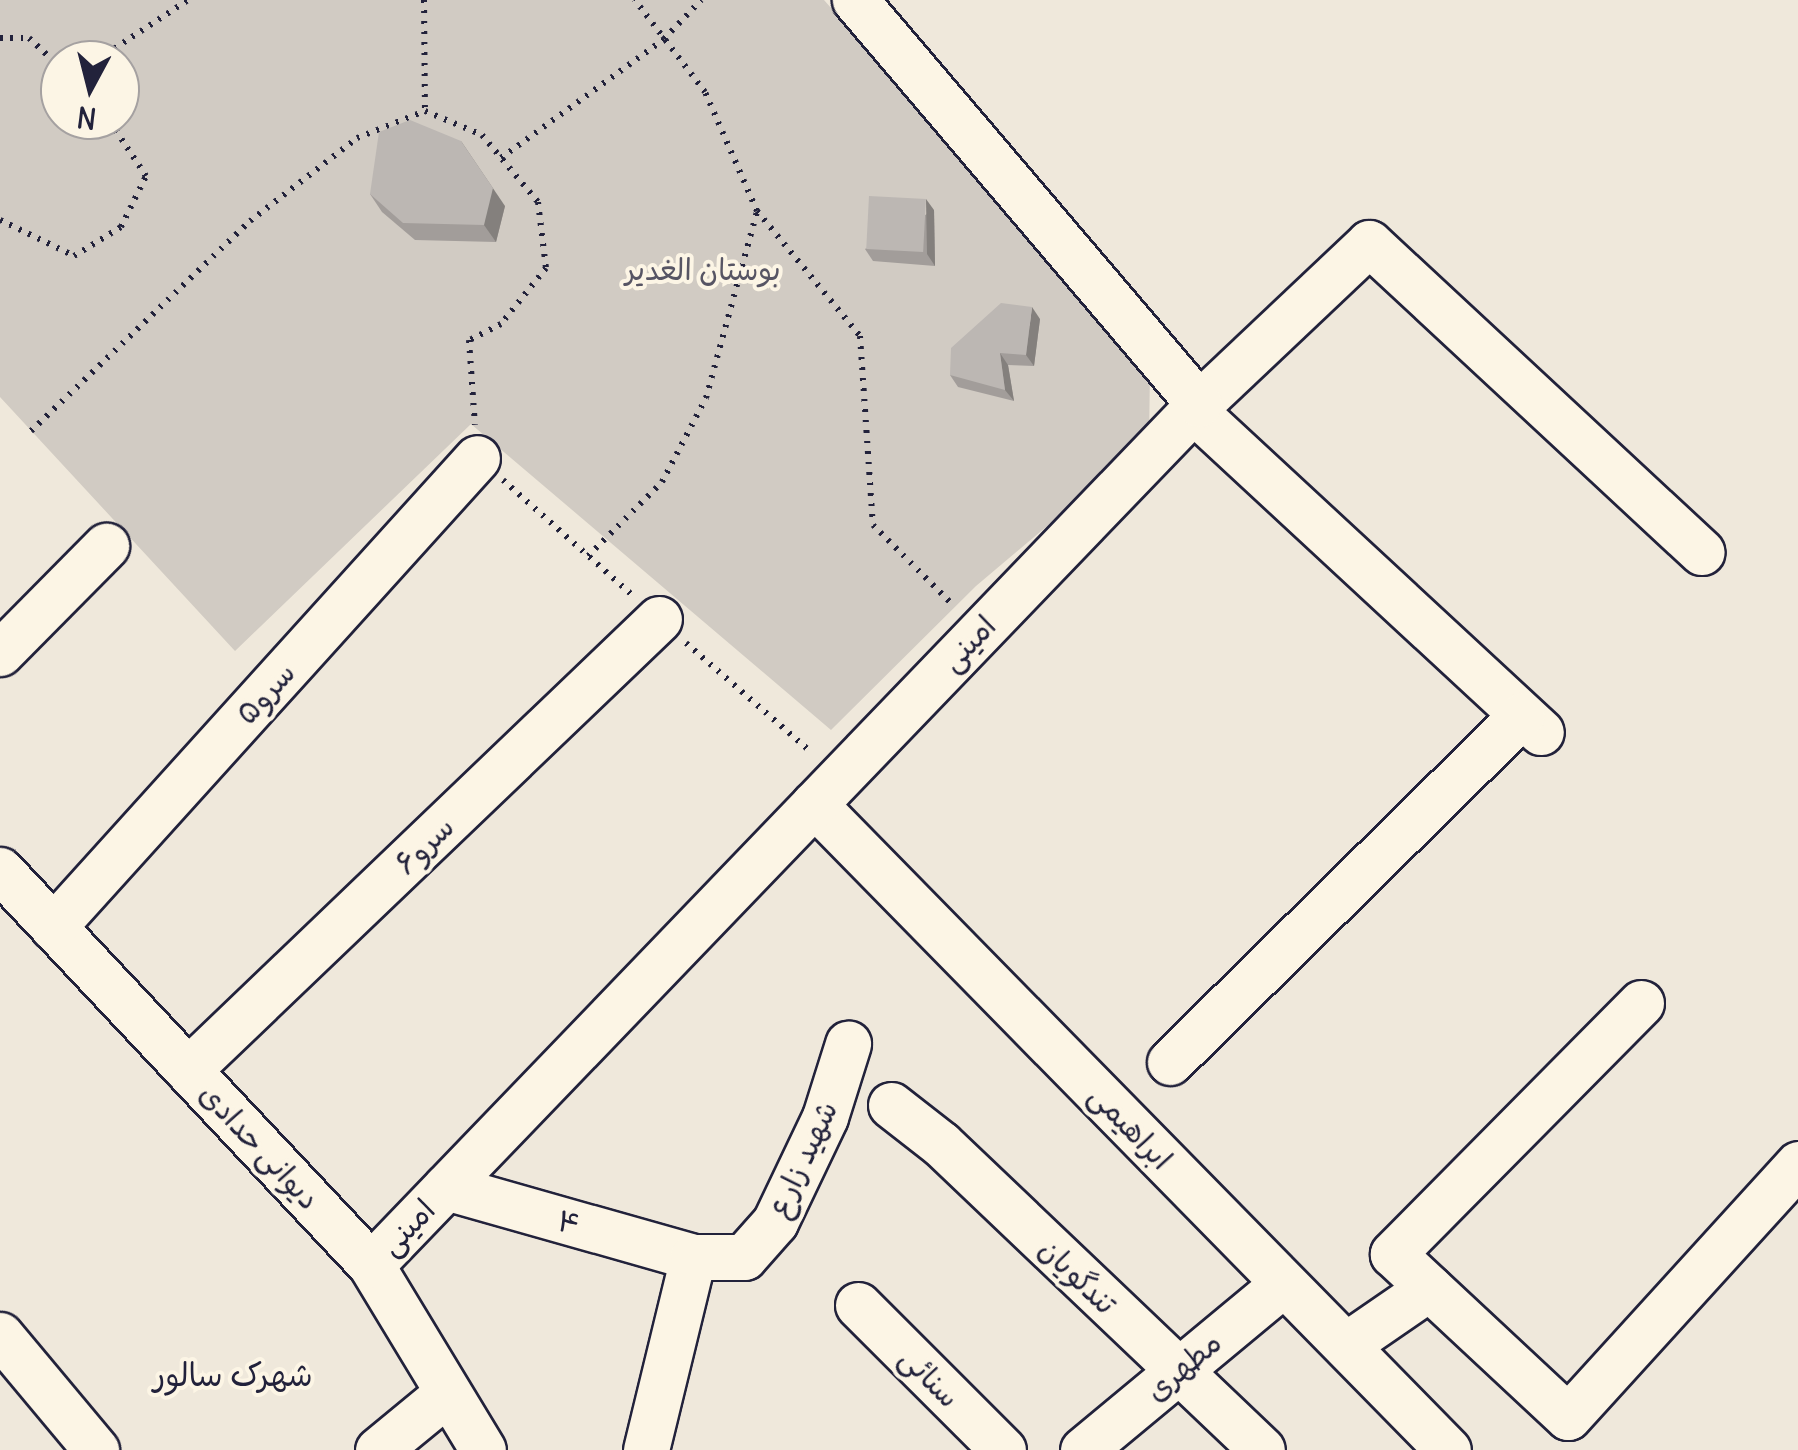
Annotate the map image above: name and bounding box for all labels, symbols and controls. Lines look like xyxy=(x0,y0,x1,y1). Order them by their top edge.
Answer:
north arrow xyxy=(40,40,140,140)
text: N xyxy=(75,99,98,137)
park label: بوستان الغدیر xyxy=(625,251,781,287)
street label: امینی xyxy=(933,608,1003,678)
street label: سرو۵ xyxy=(228,655,302,731)
street label: سرو۶ xyxy=(387,808,461,882)
street label: دیوانی حدادی xyxy=(193,1075,327,1217)
street label: ابراهیمی xyxy=(1082,1077,1180,1177)
street label: شهید زارع xyxy=(759,1095,845,1223)
street label: امینی xyxy=(372,1192,442,1262)
street label: ۴ xyxy=(553,1202,585,1242)
street label: تندگویان xyxy=(1032,1231,1124,1321)
street label: مطهری xyxy=(1138,1324,1228,1408)
street label: سنائی xyxy=(893,1340,967,1414)
district label: شهرک سالور xyxy=(153,1356,313,1394)

